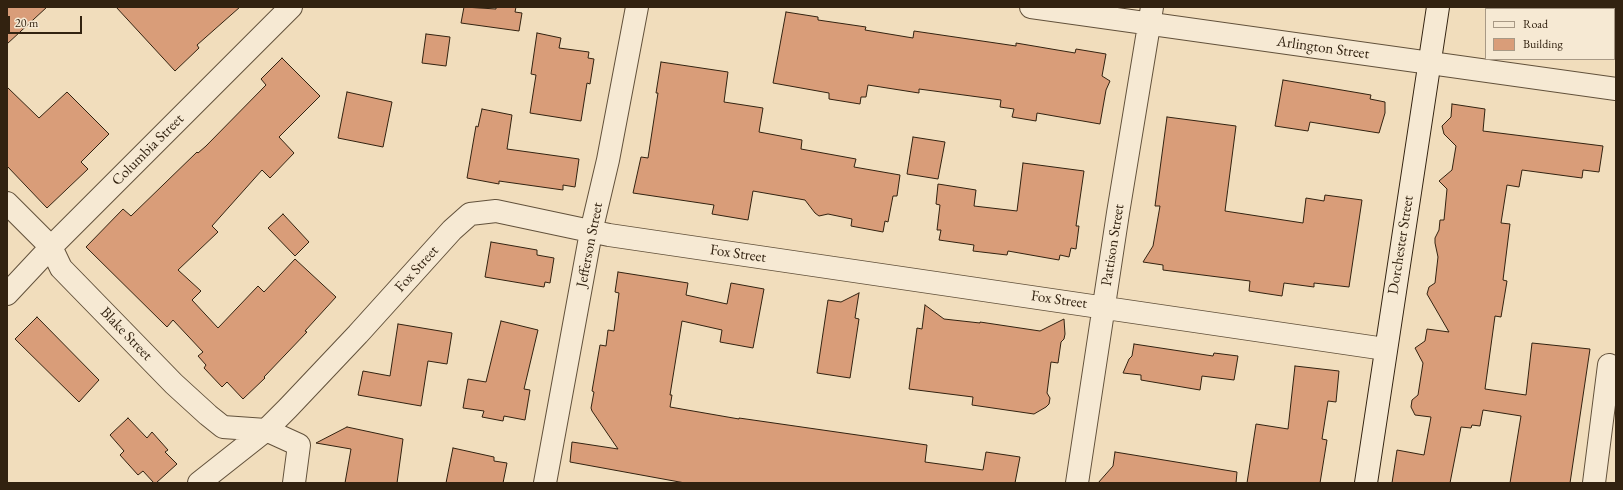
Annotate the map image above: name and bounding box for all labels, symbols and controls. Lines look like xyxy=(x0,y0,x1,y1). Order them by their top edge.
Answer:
scale bar xyxy=(10,8,84,34)
legend xyxy=(1485,8,1615,60)
text: 20 m xyxy=(15,15,38,31)
text: Road xyxy=(1523,16,1548,32)
street label: Arlington Street xyxy=(1276,33,1370,63)
text: Building xyxy=(1523,36,1563,52)
street label: Columbia Street xyxy=(108,110,188,190)
street label: Dorchester Street xyxy=(1384,194,1418,296)
street label: Jefferson Street xyxy=(573,201,607,289)
street label: Pattison Street xyxy=(1098,203,1128,287)
street label: Fox Street xyxy=(709,241,767,267)
street label: Fox Street xyxy=(391,242,443,296)
street label: Fox Street xyxy=(1030,287,1088,313)
street label: Blake Street xyxy=(96,304,156,364)

